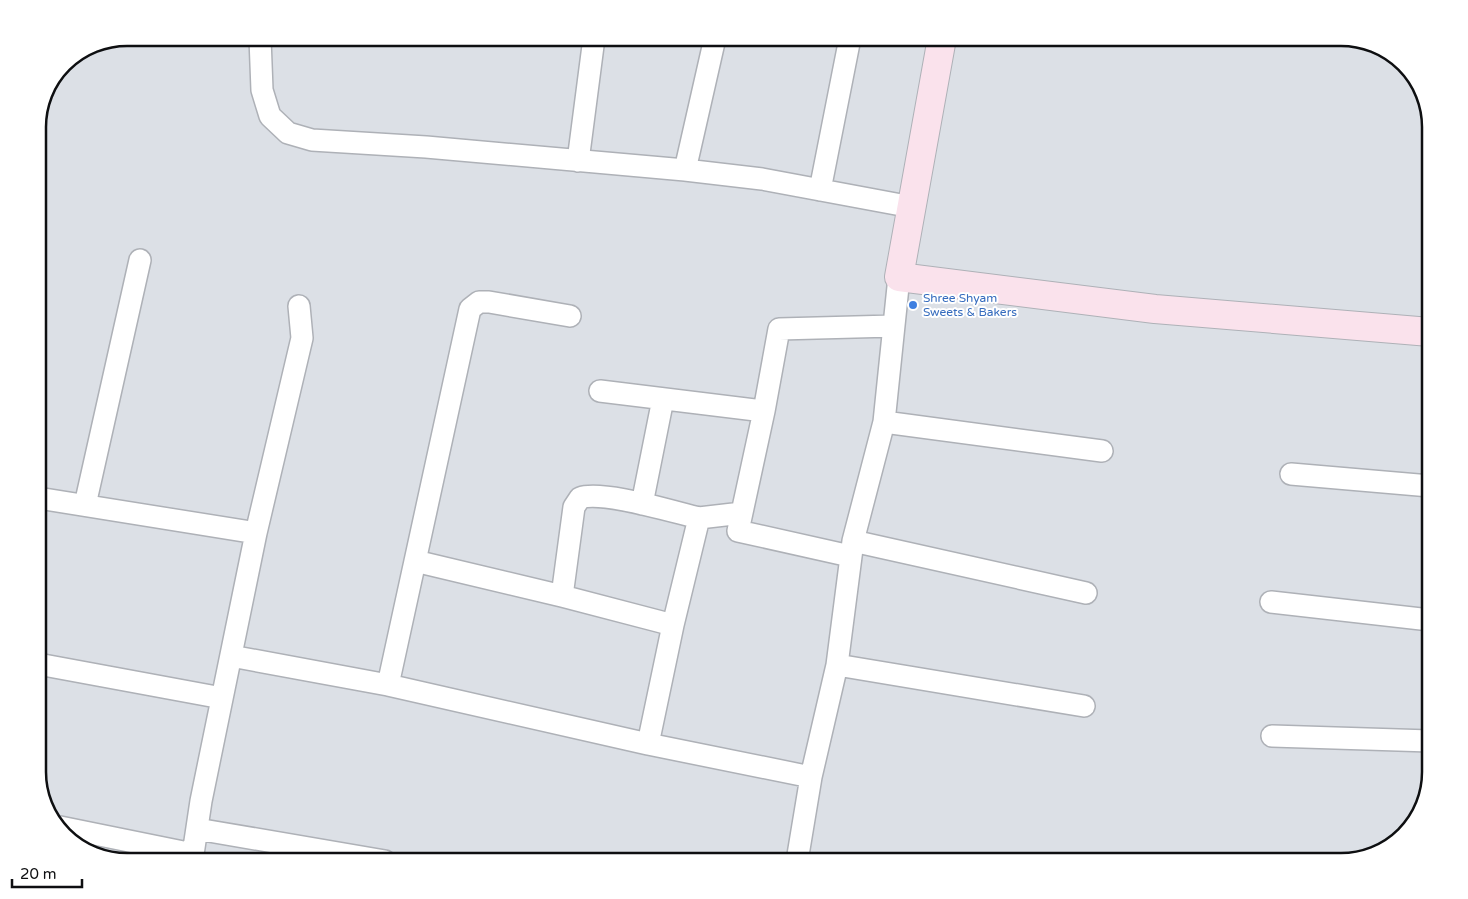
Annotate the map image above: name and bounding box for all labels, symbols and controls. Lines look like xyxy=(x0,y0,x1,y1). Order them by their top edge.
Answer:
place label: Shree Shyam Sweets & Bakers xyxy=(923,291,1017,319)
marker: Shree Shyam Sweets & Bakers xyxy=(907,299,919,311)
scale bar xyxy=(12,856,82,888)
text: 20 m xyxy=(20,865,57,883)

